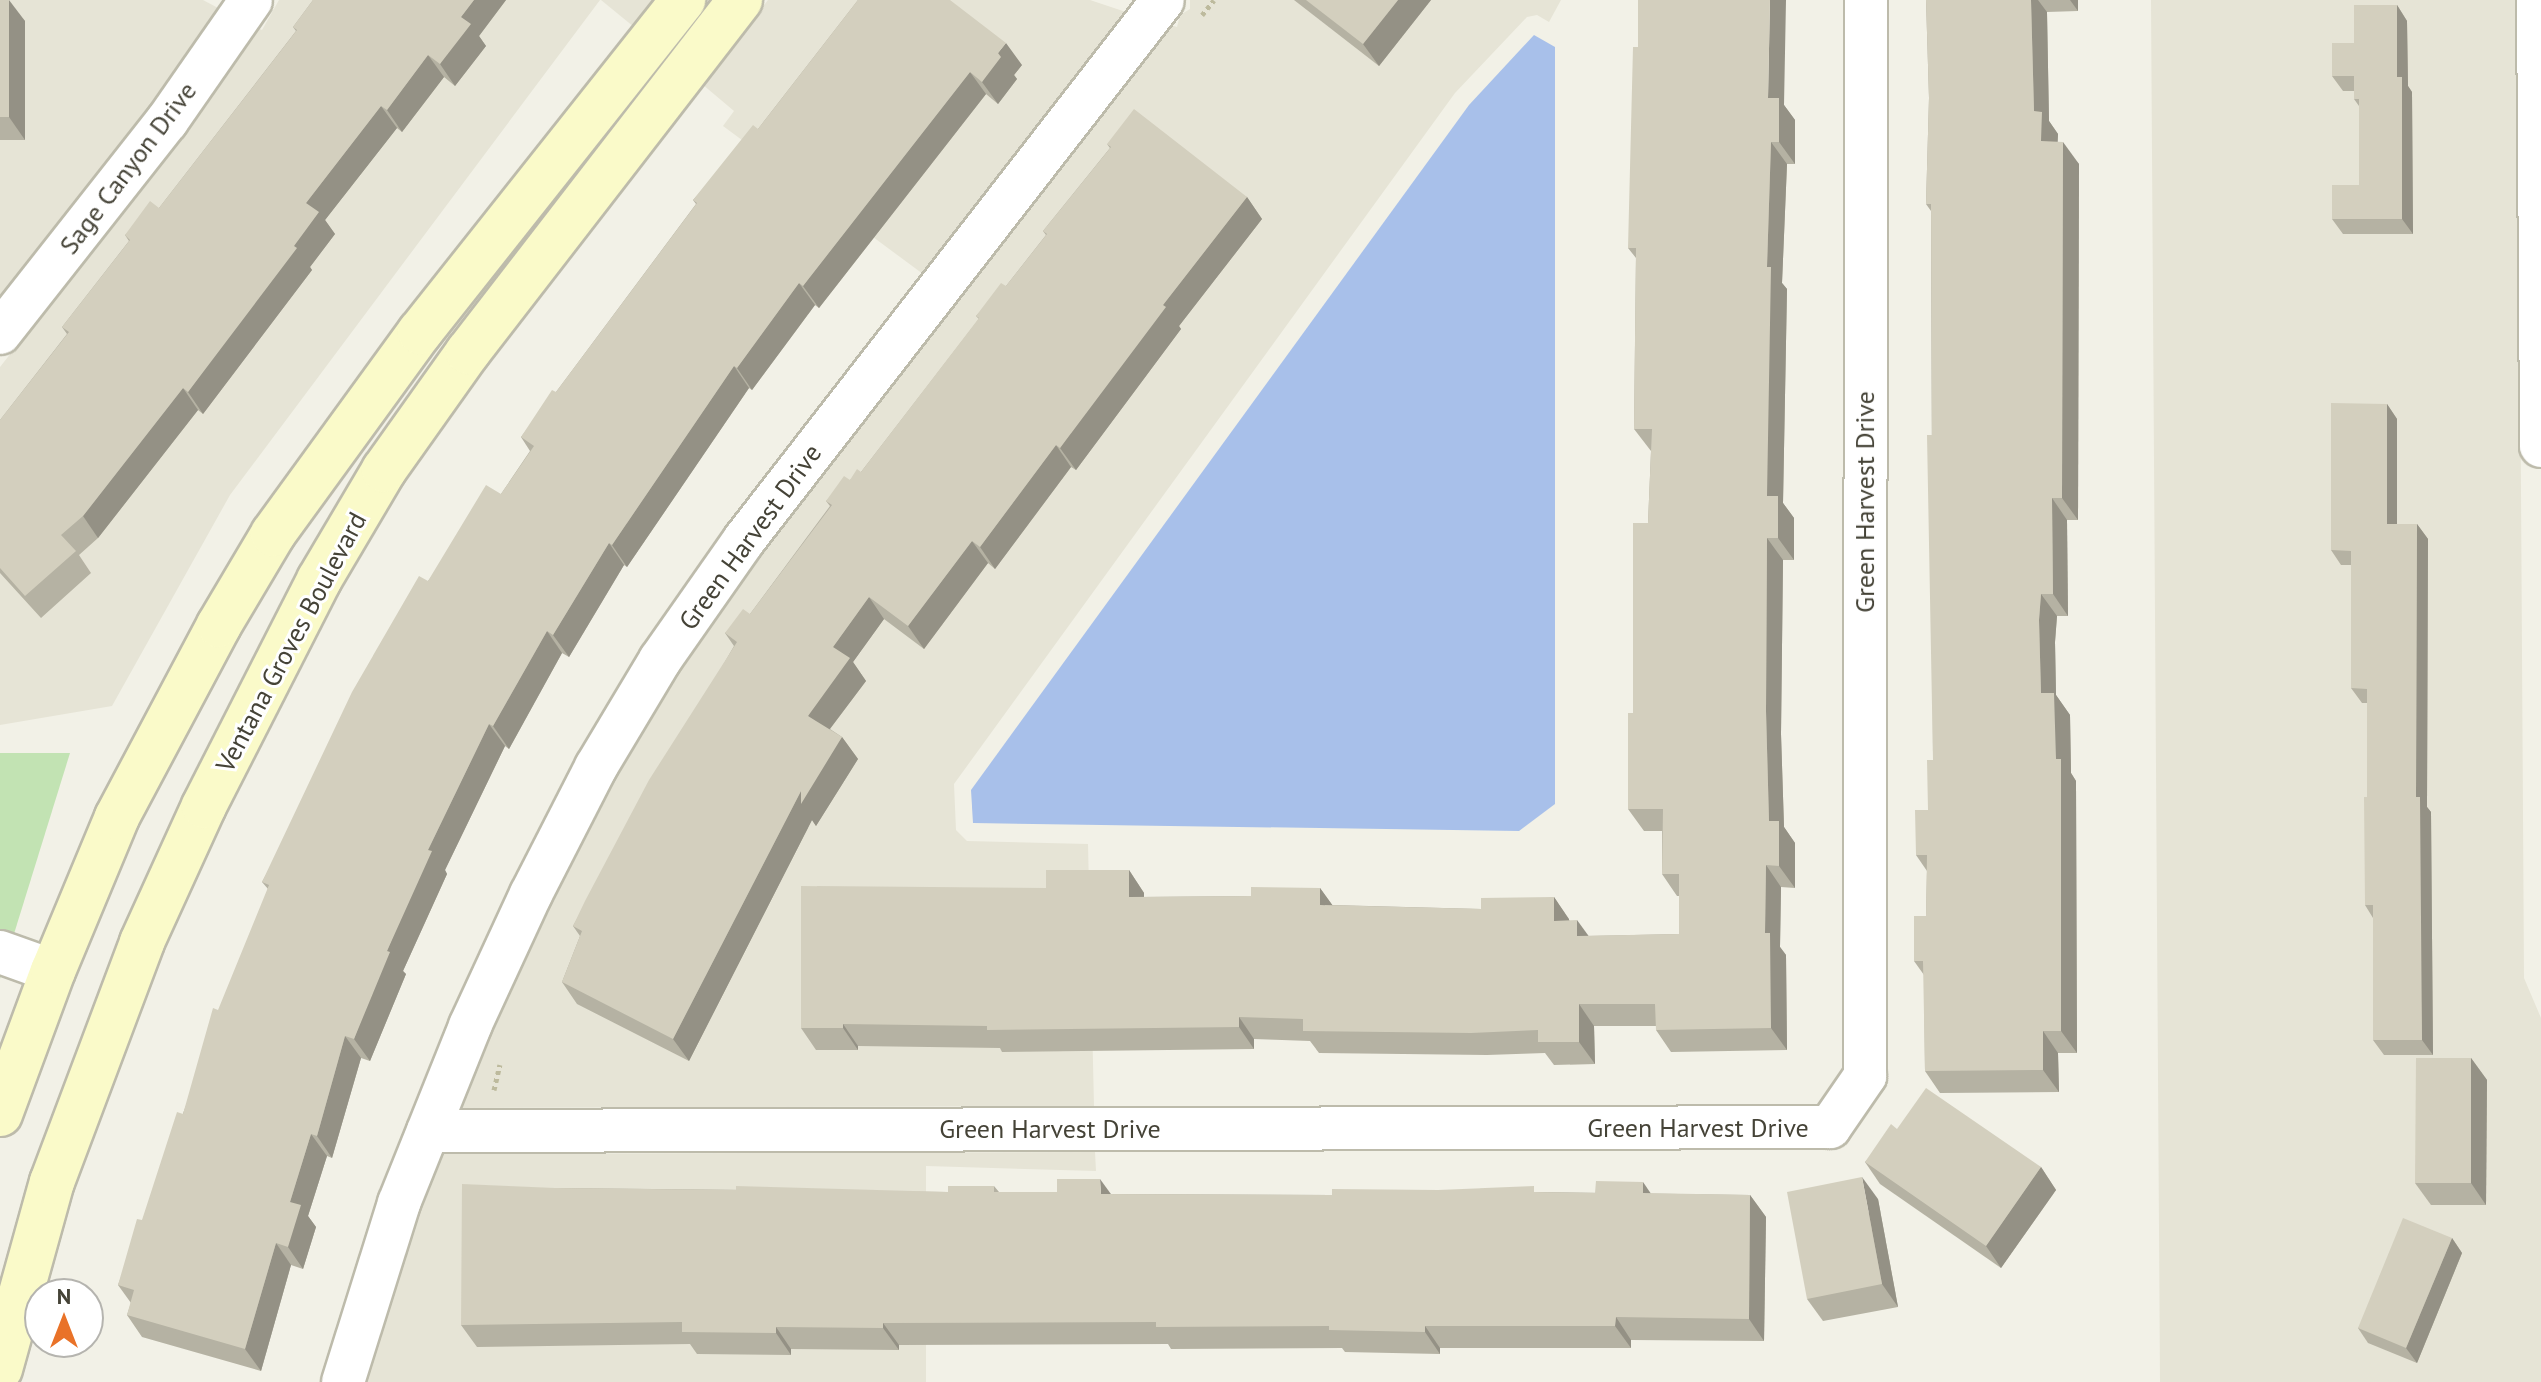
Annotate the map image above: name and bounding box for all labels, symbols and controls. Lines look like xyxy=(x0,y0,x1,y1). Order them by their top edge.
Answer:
street label: Sage Canyon Drive xyxy=(53,76,203,260)
street label: Green Harvest Drive xyxy=(1849,391,1881,613)
street label: Green Harvest Drive xyxy=(672,438,828,636)
street label: Ventana Groves Boulevard xyxy=(209,507,373,777)
street label: Green Harvest Drive xyxy=(1587,1112,1809,1144)
street label: Green Harvest Drive xyxy=(939,1113,1161,1145)
north arrow xyxy=(24,1278,104,1358)
text: N xyxy=(57,1282,71,1310)

